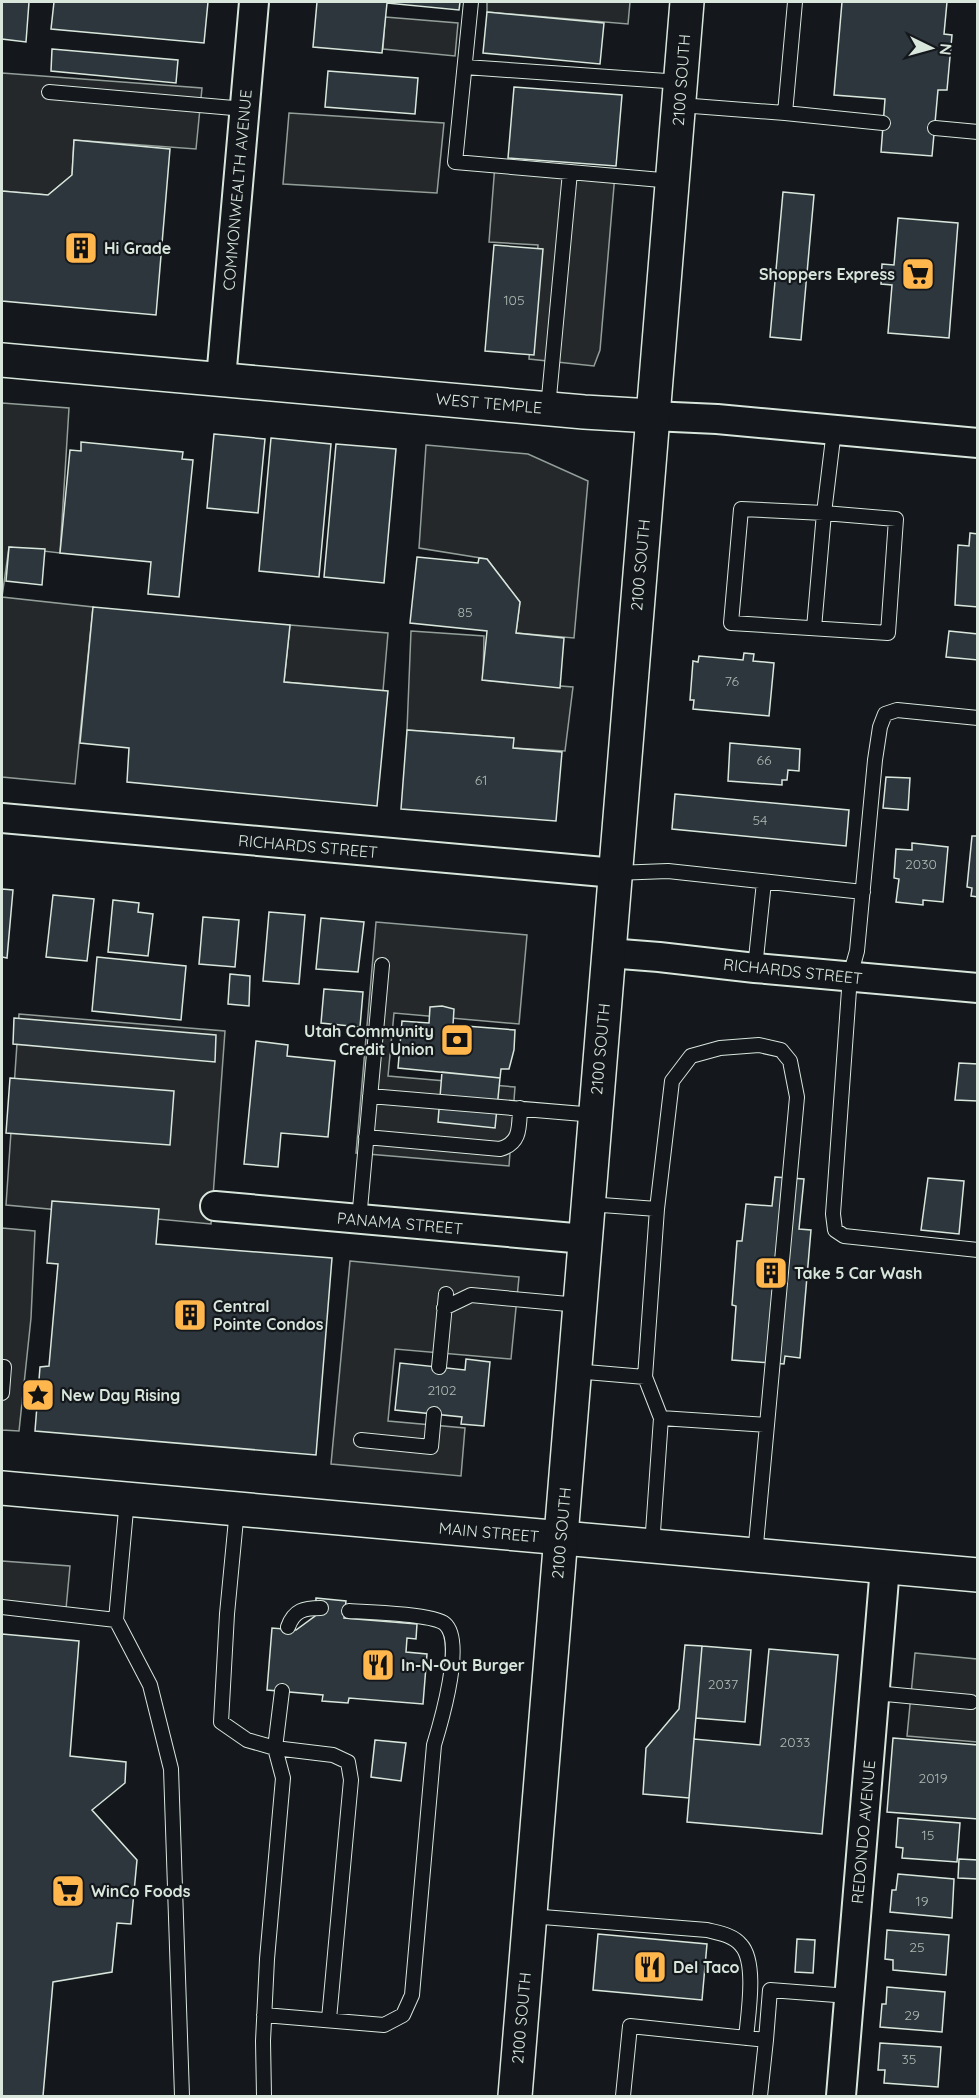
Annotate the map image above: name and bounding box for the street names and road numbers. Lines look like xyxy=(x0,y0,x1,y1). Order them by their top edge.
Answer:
street label: 2100 SOUTH xyxy=(668,33,694,127)
street label: COMMONWEALTH AVENUE xyxy=(218,89,256,291)
street label: WEST TEMPLE xyxy=(435,388,543,418)
street label: 2100 SOUTH xyxy=(626,518,654,612)
street label: RICHARDS STREET xyxy=(237,830,379,862)
street label: RICHARDS STREET xyxy=(722,954,864,988)
street label: 2100 SOUTH xyxy=(586,1002,614,1096)
street label: PANAMA STREET xyxy=(336,1208,464,1238)
street label: 2100 SOUTH xyxy=(547,1486,575,1580)
street label: MAIN STREET xyxy=(438,1518,540,1546)
street label: REDONDO AVENUE xyxy=(847,1759,879,1905)
street label: 2100 SOUTH xyxy=(507,1971,535,2065)

